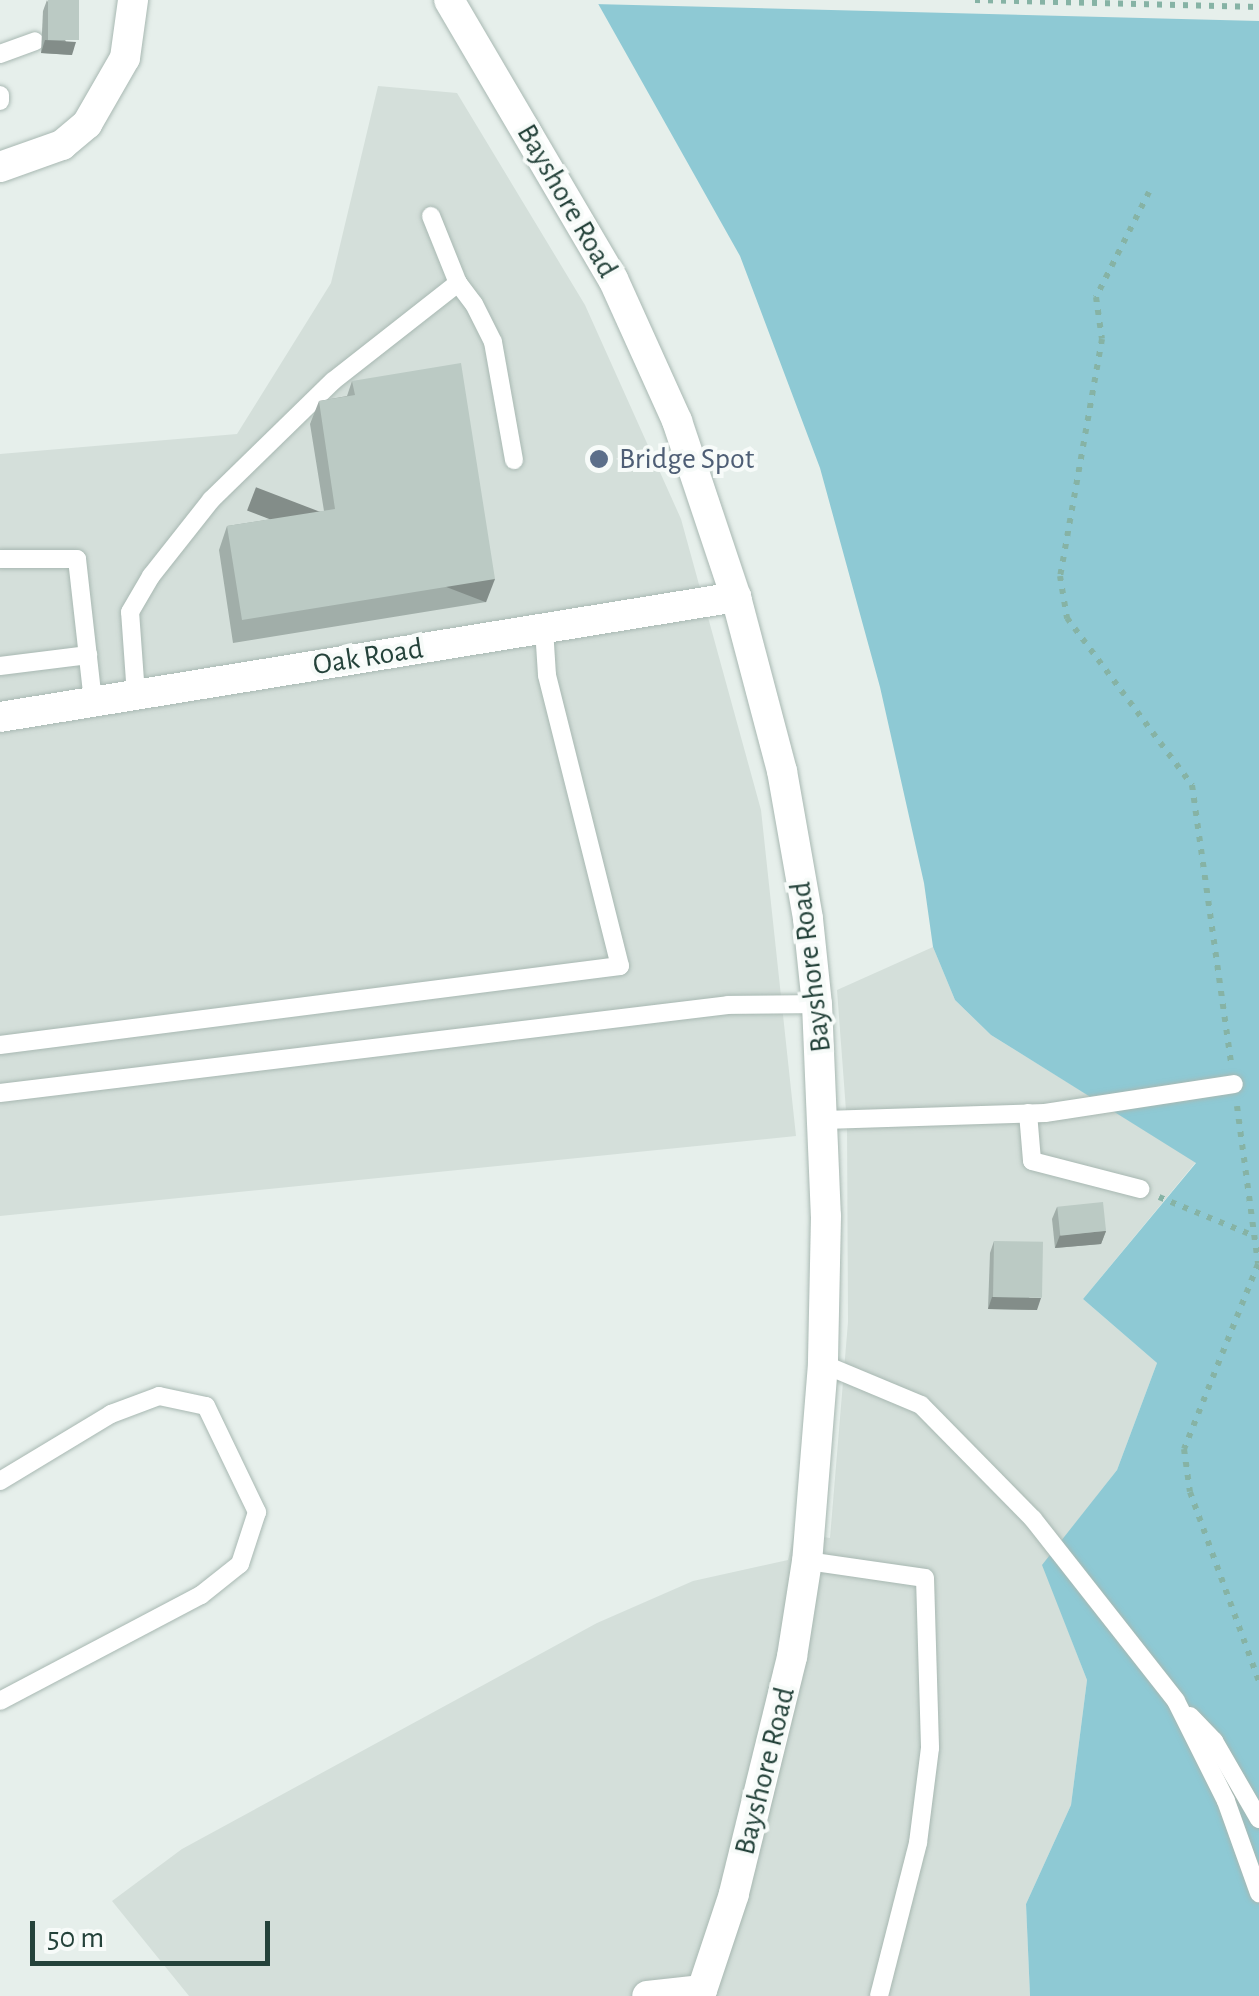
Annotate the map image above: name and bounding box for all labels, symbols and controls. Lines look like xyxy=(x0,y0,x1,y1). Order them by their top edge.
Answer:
street label: Bayshore Road xyxy=(509,118,625,284)
place label: Bridge Spot xyxy=(619,441,754,477)
marker: Bridge Spot xyxy=(588,448,610,470)
street label: Oak Road xyxy=(310,631,426,683)
street label: Bayshore Road xyxy=(783,880,839,1054)
street label: Bayshore Road xyxy=(727,1683,803,1859)
scale bar xyxy=(35,1901,275,1963)
text: 50 m xyxy=(47,1923,104,1953)

